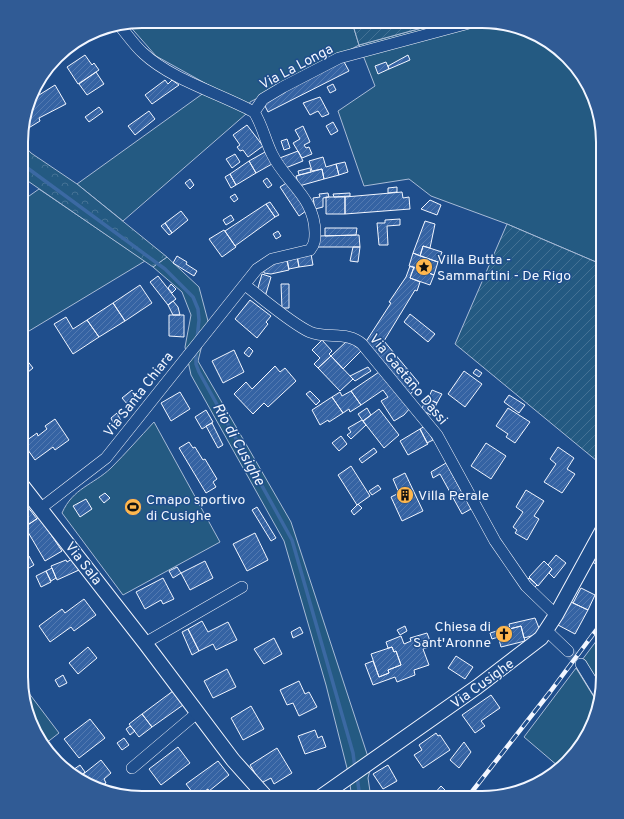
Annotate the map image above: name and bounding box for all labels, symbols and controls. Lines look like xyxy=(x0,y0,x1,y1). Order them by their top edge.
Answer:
street label: Via La Longa xyxy=(257,41,336,94)
place label: Villa Butta - Sammartini - De Rigo xyxy=(437,252,571,285)
place icon: Villa Butta - Sammartini - De Rigo xyxy=(414,257,434,277)
street label: Via Gaetano Dassi xyxy=(365,331,451,429)
street label: Via Santa Chiara xyxy=(101,349,178,441)
water label: Rio di Cusighe xyxy=(207,400,268,490)
building icon: Villa Perale xyxy=(395,485,415,505)
place label: Villa Perale xyxy=(418,488,489,505)
place label: Cmapo sportivo di Cusighe xyxy=(146,492,246,525)
sports icon: Cmapo sportivo di Cusighe xyxy=(123,497,143,517)
street label: Via Sala xyxy=(61,539,105,589)
place label: Chiesa di Sant'Aronne xyxy=(413,619,491,652)
church icon: Chiesa di Sant'Aronne xyxy=(494,624,514,644)
street label: Via Cusighe xyxy=(448,656,518,713)

